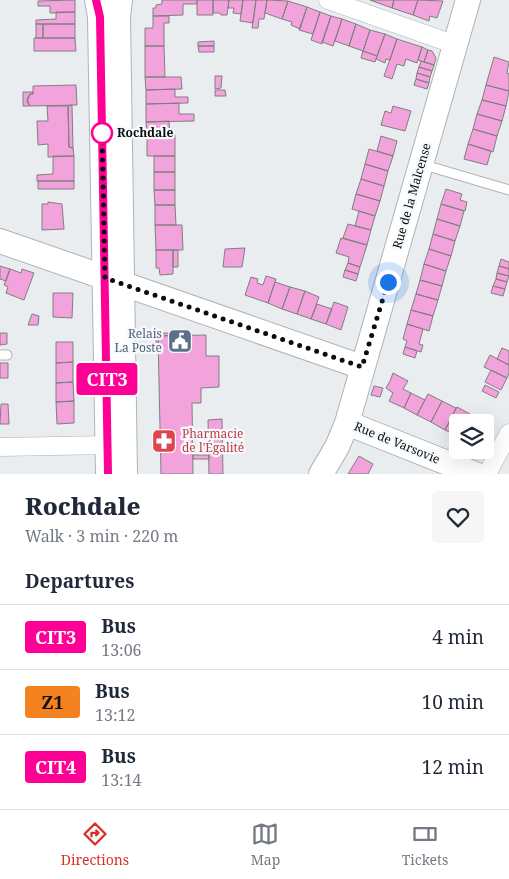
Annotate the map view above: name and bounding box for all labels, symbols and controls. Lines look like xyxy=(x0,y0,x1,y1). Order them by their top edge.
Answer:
marker: Rochdale xyxy=(91,122,113,144)
place label: Rochdale xyxy=(117,124,173,141)
street label: Rue de la Malcense xyxy=(388,141,435,251)
your location xyxy=(376,270,401,295)
place label: Relais La Poste xyxy=(114,325,162,356)
public building icon: Relais La Poste xyxy=(167,328,193,354)
line badge: CIT3 xyxy=(72,363,142,395)
text: CIT3 xyxy=(86,367,128,391)
map controls xyxy=(449,414,494,459)
button: layers xyxy=(449,414,494,459)
street label: Rue de Varsovie xyxy=(352,418,443,468)
place label: Pharmacie de l'Égalité xyxy=(182,425,244,456)
pharmacy icon: Pharmacie de l'Égalité xyxy=(151,428,177,454)
text: Rochdale xyxy=(25,489,141,522)
button: heart xyxy=(432,491,484,543)
text: Walk · 3 min · 220 m xyxy=(25,525,178,547)
text: Departures xyxy=(25,568,134,594)
text: Bus xyxy=(101,613,136,639)
text: 4 min xyxy=(432,624,484,650)
text: CIT3 xyxy=(35,625,76,649)
text: 13:06 xyxy=(101,639,142,661)
text: Bus xyxy=(95,678,130,704)
text: 10 min xyxy=(422,689,484,715)
text: Z1 xyxy=(41,690,64,714)
text: 13:12 xyxy=(95,704,135,726)
text: Bus xyxy=(101,743,136,769)
text: 12 min xyxy=(422,754,484,780)
text: CIT4 xyxy=(35,755,76,779)
text: 13:14 xyxy=(101,769,142,791)
tab: Directions xyxy=(61,820,129,869)
tab: Map xyxy=(251,820,280,869)
tab: Tickets xyxy=(402,820,448,869)

